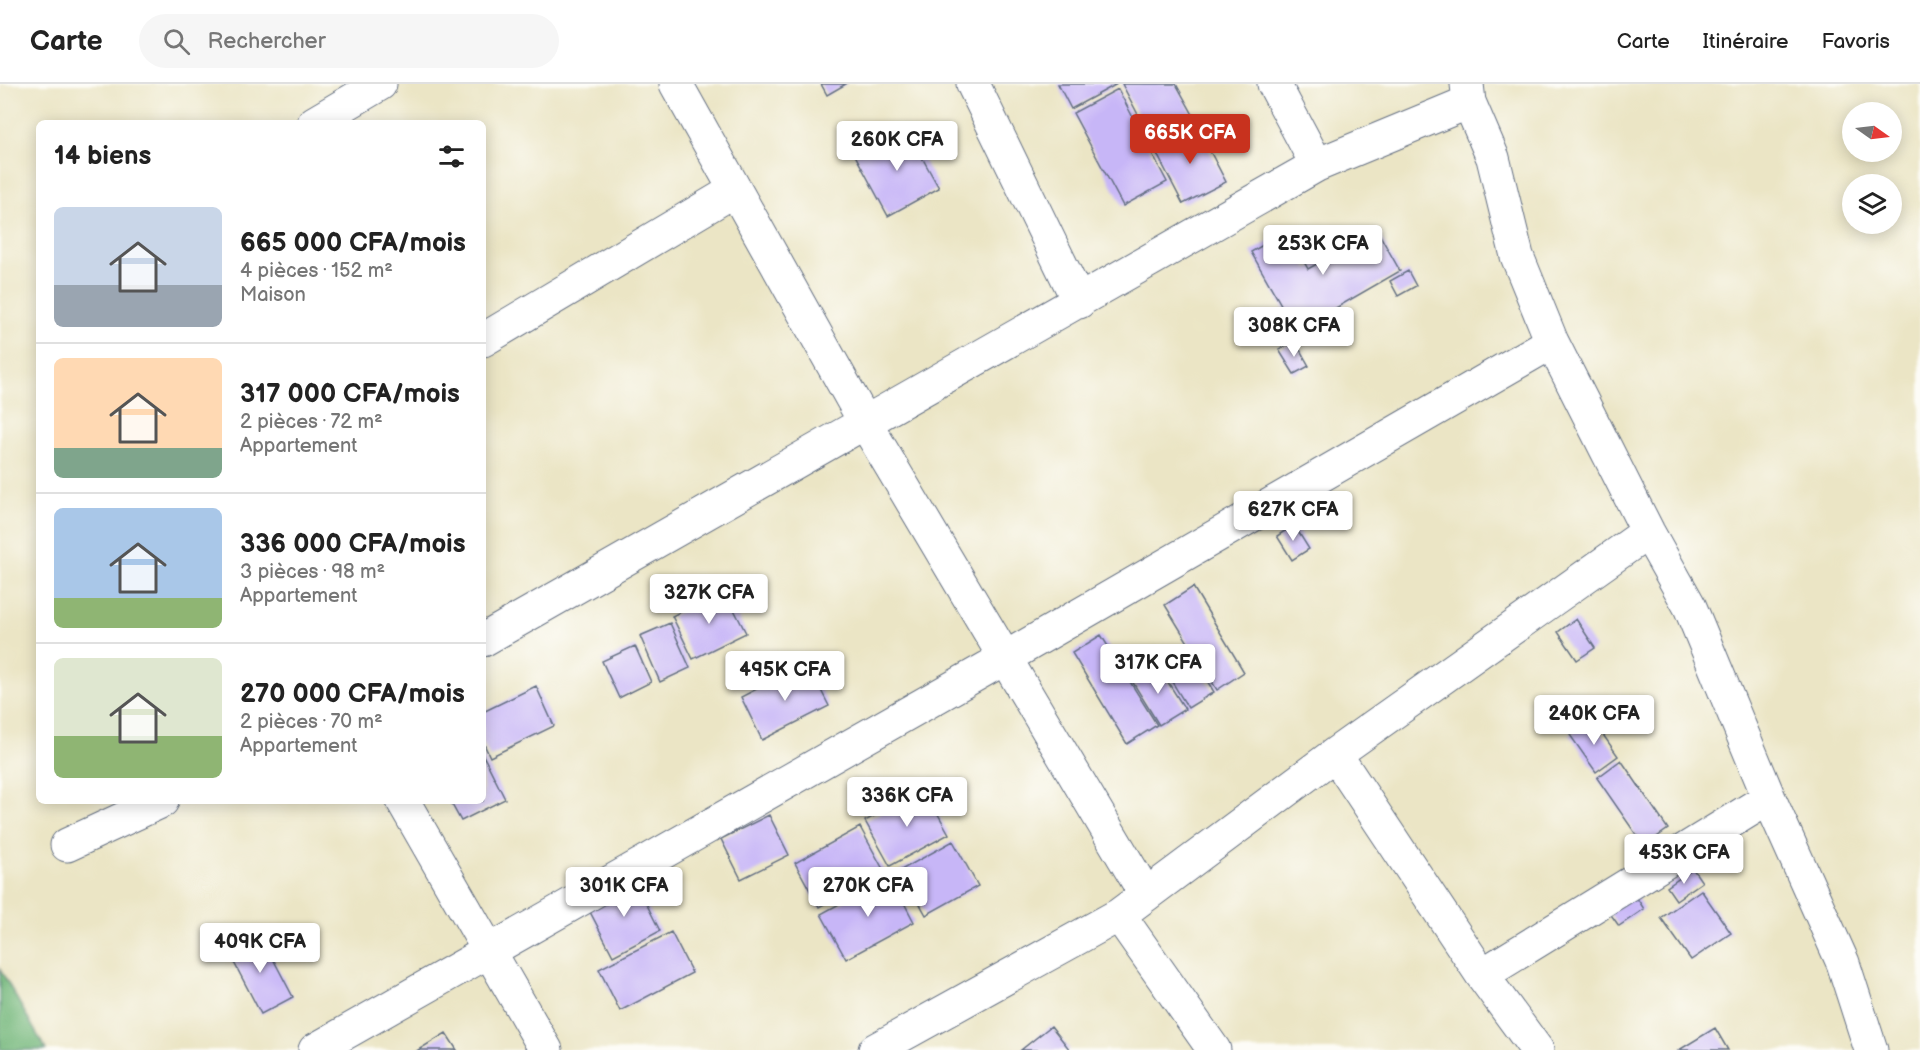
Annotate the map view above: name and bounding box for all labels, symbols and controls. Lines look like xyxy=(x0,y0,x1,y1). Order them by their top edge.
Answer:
search box xyxy=(139,14,559,68)
text: Carte xyxy=(30,25,103,58)
icon: search xyxy=(160,25,193,58)
text: Rechercher xyxy=(208,28,326,55)
text: Carte xyxy=(1617,29,1670,54)
text: Itinéraire xyxy=(1703,29,1789,54)
text: Favoris xyxy=(1822,29,1890,54)
north arrow xyxy=(1842,102,1902,162)
map controls xyxy=(1842,102,1902,234)
pin: 665K CFA xyxy=(1128,114,1252,165)
pin: 260K CFA xyxy=(835,121,959,172)
text: 665K CFA xyxy=(1144,121,1236,145)
text: 260K CFA xyxy=(851,128,943,152)
icon: filters xyxy=(435,140,468,173)
text: 14 biens xyxy=(54,141,151,172)
button: layers xyxy=(1842,174,1902,234)
pin: 253K CFA xyxy=(1261,225,1385,276)
text: 665 000 CFA/mois xyxy=(240,228,466,259)
icon: home xyxy=(102,231,174,303)
text: 253K CFA xyxy=(1277,232,1369,256)
text: 4 pièces · 152 m² xyxy=(240,259,393,283)
text: Maison xyxy=(240,283,306,307)
pin: 308K CFA xyxy=(1232,307,1356,358)
text: 308K CFA xyxy=(1248,314,1340,338)
text: 317 000 CFA/mois xyxy=(240,379,460,410)
icon: home xyxy=(102,382,174,454)
text: 2 pièces · 72 m² xyxy=(240,410,383,434)
text: Appartement xyxy=(240,434,357,458)
pin: 627K CFA xyxy=(1231,491,1355,542)
text: 627K CFA xyxy=(1248,498,1338,522)
text: 336 000 CFA/mois xyxy=(240,529,465,560)
icon: home xyxy=(102,532,174,604)
text: 3 pièces · 98 m² xyxy=(240,560,385,584)
pin: 327K CFA xyxy=(647,574,771,625)
text: 327K CFA xyxy=(664,581,754,605)
text: Appartement xyxy=(240,584,357,608)
pin: 317K CFA xyxy=(1096,644,1220,695)
pin: 495K CFA xyxy=(723,651,847,702)
text: 317K CFA xyxy=(1114,651,1202,675)
text: 495K CFA xyxy=(739,658,831,682)
text: 270 000 CFA/mois xyxy=(240,679,465,710)
icon: home xyxy=(102,682,174,754)
pin: 240K CFA xyxy=(1532,695,1656,746)
text: 240K CFA xyxy=(1548,702,1640,726)
text: 2 pièces · 70 m² xyxy=(240,710,383,734)
text: Appartement xyxy=(240,734,357,758)
pin: 336K CFA xyxy=(845,777,969,828)
text: 336K CFA xyxy=(861,784,953,808)
pin: 453K CFA xyxy=(1622,834,1746,885)
text: 453K CFA xyxy=(1638,841,1730,865)
pin: 301K CFA xyxy=(562,867,686,918)
pin: 270K CFA xyxy=(806,867,930,918)
text: 301K CFA xyxy=(580,874,668,898)
text: 270K CFA xyxy=(822,874,914,898)
pin: 409K CFA xyxy=(198,923,322,974)
text: 409K CFA xyxy=(214,930,306,954)

